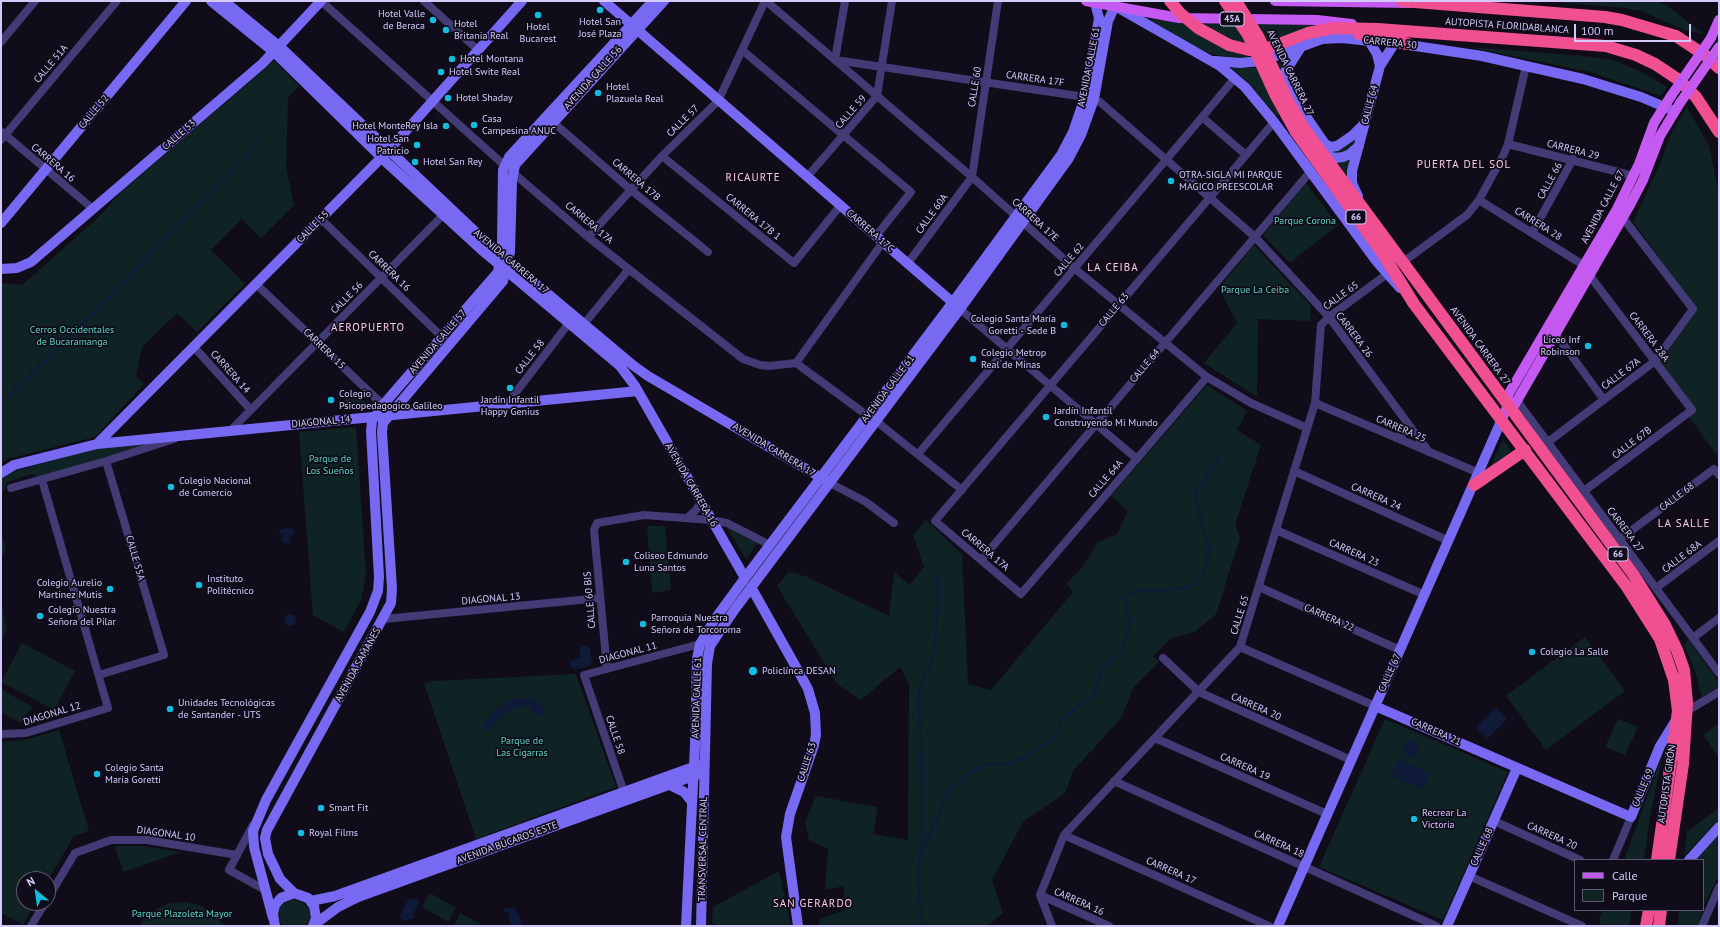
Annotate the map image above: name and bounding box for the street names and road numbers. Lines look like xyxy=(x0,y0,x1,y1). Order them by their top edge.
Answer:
road number: 45A xyxy=(1220,12,1244,26)
street label: AUTOPISTA FLORIDABLANCA xyxy=(1445,16,1569,36)
street label: AVENIDA CALLE 61 xyxy=(1075,26,1103,108)
street label: AVENIDA CARRERA 27 xyxy=(1264,28,1316,118)
street label: CARRERA 30 xyxy=(1363,34,1417,52)
street label: CALLE 51A xyxy=(31,42,71,86)
street label: AVENIDA CALLE 56 xyxy=(561,44,625,112)
street label: CALLE 60 xyxy=(966,66,984,108)
street label: CARRERA 17F xyxy=(1005,69,1065,89)
street label: CALLE 64 xyxy=(1359,84,1381,126)
street label: CALLE 52 xyxy=(76,93,112,131)
street label: CALLE 59 xyxy=(833,93,869,131)
street label: CALLE 57 xyxy=(664,102,702,140)
street label: CALLE 53 xyxy=(160,117,198,153)
street label: CARRERA 29 xyxy=(1546,138,1600,162)
street label: CARRERA 16 xyxy=(29,141,77,185)
street label: CARRERA 17B xyxy=(609,156,663,204)
street label: CALLE 66 xyxy=(1535,160,1565,202)
street label: AVENIDA CALLE 67 xyxy=(1579,168,1627,246)
street label: CARRERA 17B 1 xyxy=(723,191,783,243)
street label: CALLE 60A xyxy=(914,192,950,236)
street label: CARRERA 17E xyxy=(1009,196,1061,244)
street label: CARRERA 17A xyxy=(563,199,615,247)
street label: CARRERA 28 xyxy=(1512,205,1564,243)
street label: CARRERA 17C xyxy=(844,207,896,255)
street label: CALLE 55 xyxy=(294,208,332,246)
road number: 66 xyxy=(1346,210,1366,224)
street label: AVENIDA CARRERA 17 xyxy=(471,227,551,297)
street label: CALLE 62 xyxy=(1051,241,1087,279)
street label: CARRERA 16 xyxy=(366,248,412,294)
street label: CALLE 56 xyxy=(328,279,366,317)
street label: CALLE 65 xyxy=(1321,279,1361,313)
street label: CALLE 63 xyxy=(1096,291,1132,329)
street label: AVENIDA CARRERA 27 xyxy=(1447,304,1513,388)
street label: AVENIDA CALLE 57 xyxy=(407,307,469,377)
street label: CARRERA 26 xyxy=(1333,310,1375,360)
street label: CARRERA 28A xyxy=(1626,310,1672,364)
street label: CARRERA 15 xyxy=(301,326,347,372)
street label: CALLE 58 xyxy=(513,337,547,377)
street label: CALLE 64 xyxy=(1127,347,1163,385)
street label: CARRERA 14 xyxy=(208,348,252,396)
street label: AVENIDA CALLE 61 xyxy=(859,353,917,425)
street label: CALLE 67A xyxy=(1599,355,1643,393)
street label: DIAGONAL 14 xyxy=(291,413,351,431)
street label: CARRERA 25 xyxy=(1374,413,1428,445)
street label: AVENIDA CARRERA 17 xyxy=(730,421,818,479)
street label: CALLE 67B xyxy=(1610,424,1654,462)
street label: AVENIDA CARRERA 16 xyxy=(662,441,720,529)
street label: CALLE 64A xyxy=(1086,458,1126,500)
street label: CALLE 68 xyxy=(1657,480,1697,514)
street label: CARRERA 24 xyxy=(1349,481,1403,513)
street label: CARRERA 27 xyxy=(1604,505,1646,555)
street label: CARRERA 17A xyxy=(959,526,1011,574)
street label: CALLE 55A xyxy=(123,534,147,582)
street label: CARRERA 23 xyxy=(1327,537,1381,569)
street label: CALLE 68A xyxy=(1660,538,1704,576)
road number: 66 xyxy=(1608,547,1628,561)
street label: CALLE 60 BIS xyxy=(582,571,598,629)
street label: DIAGONAL 13 xyxy=(461,590,521,608)
street label: CALLE 65 xyxy=(1228,594,1252,636)
street label: CARRERA 22 xyxy=(1302,602,1356,634)
street label: AVENIDA SAMANES xyxy=(333,626,383,704)
street label: DIAGONAL 11 xyxy=(598,640,658,666)
street label: CALLE 67 xyxy=(1376,652,1404,694)
street label: AVENIDA CALLE 61 xyxy=(690,657,704,739)
street label: CARRERA 20 xyxy=(1229,691,1283,723)
street label: DIAGONAL 12 xyxy=(22,700,82,728)
street label: CALLE 58 xyxy=(603,714,627,756)
street label: CARRERA 21 xyxy=(1409,716,1463,748)
street label: CALLE 63 xyxy=(795,741,819,783)
street label: AUTOPISTA GIRÓN xyxy=(1656,744,1678,824)
street label: CARRERA 19 xyxy=(1218,751,1272,783)
street label: CALLE 69 xyxy=(1630,767,1656,809)
street label: TRANSVERSAL CENTRAL xyxy=(696,796,710,902)
street label: AVENIDA BÚCAROS ESTE xyxy=(455,819,559,867)
street label: CARRERA 20 xyxy=(1525,820,1579,852)
street label: DIAGONAL 10 xyxy=(136,824,196,844)
street label: CALLE 68 xyxy=(1468,826,1496,868)
street label: CARRERA 18 xyxy=(1252,828,1306,860)
street label: CARRERA 17 xyxy=(1144,855,1198,887)
street label: CARRERA 16 xyxy=(1052,886,1106,918)

